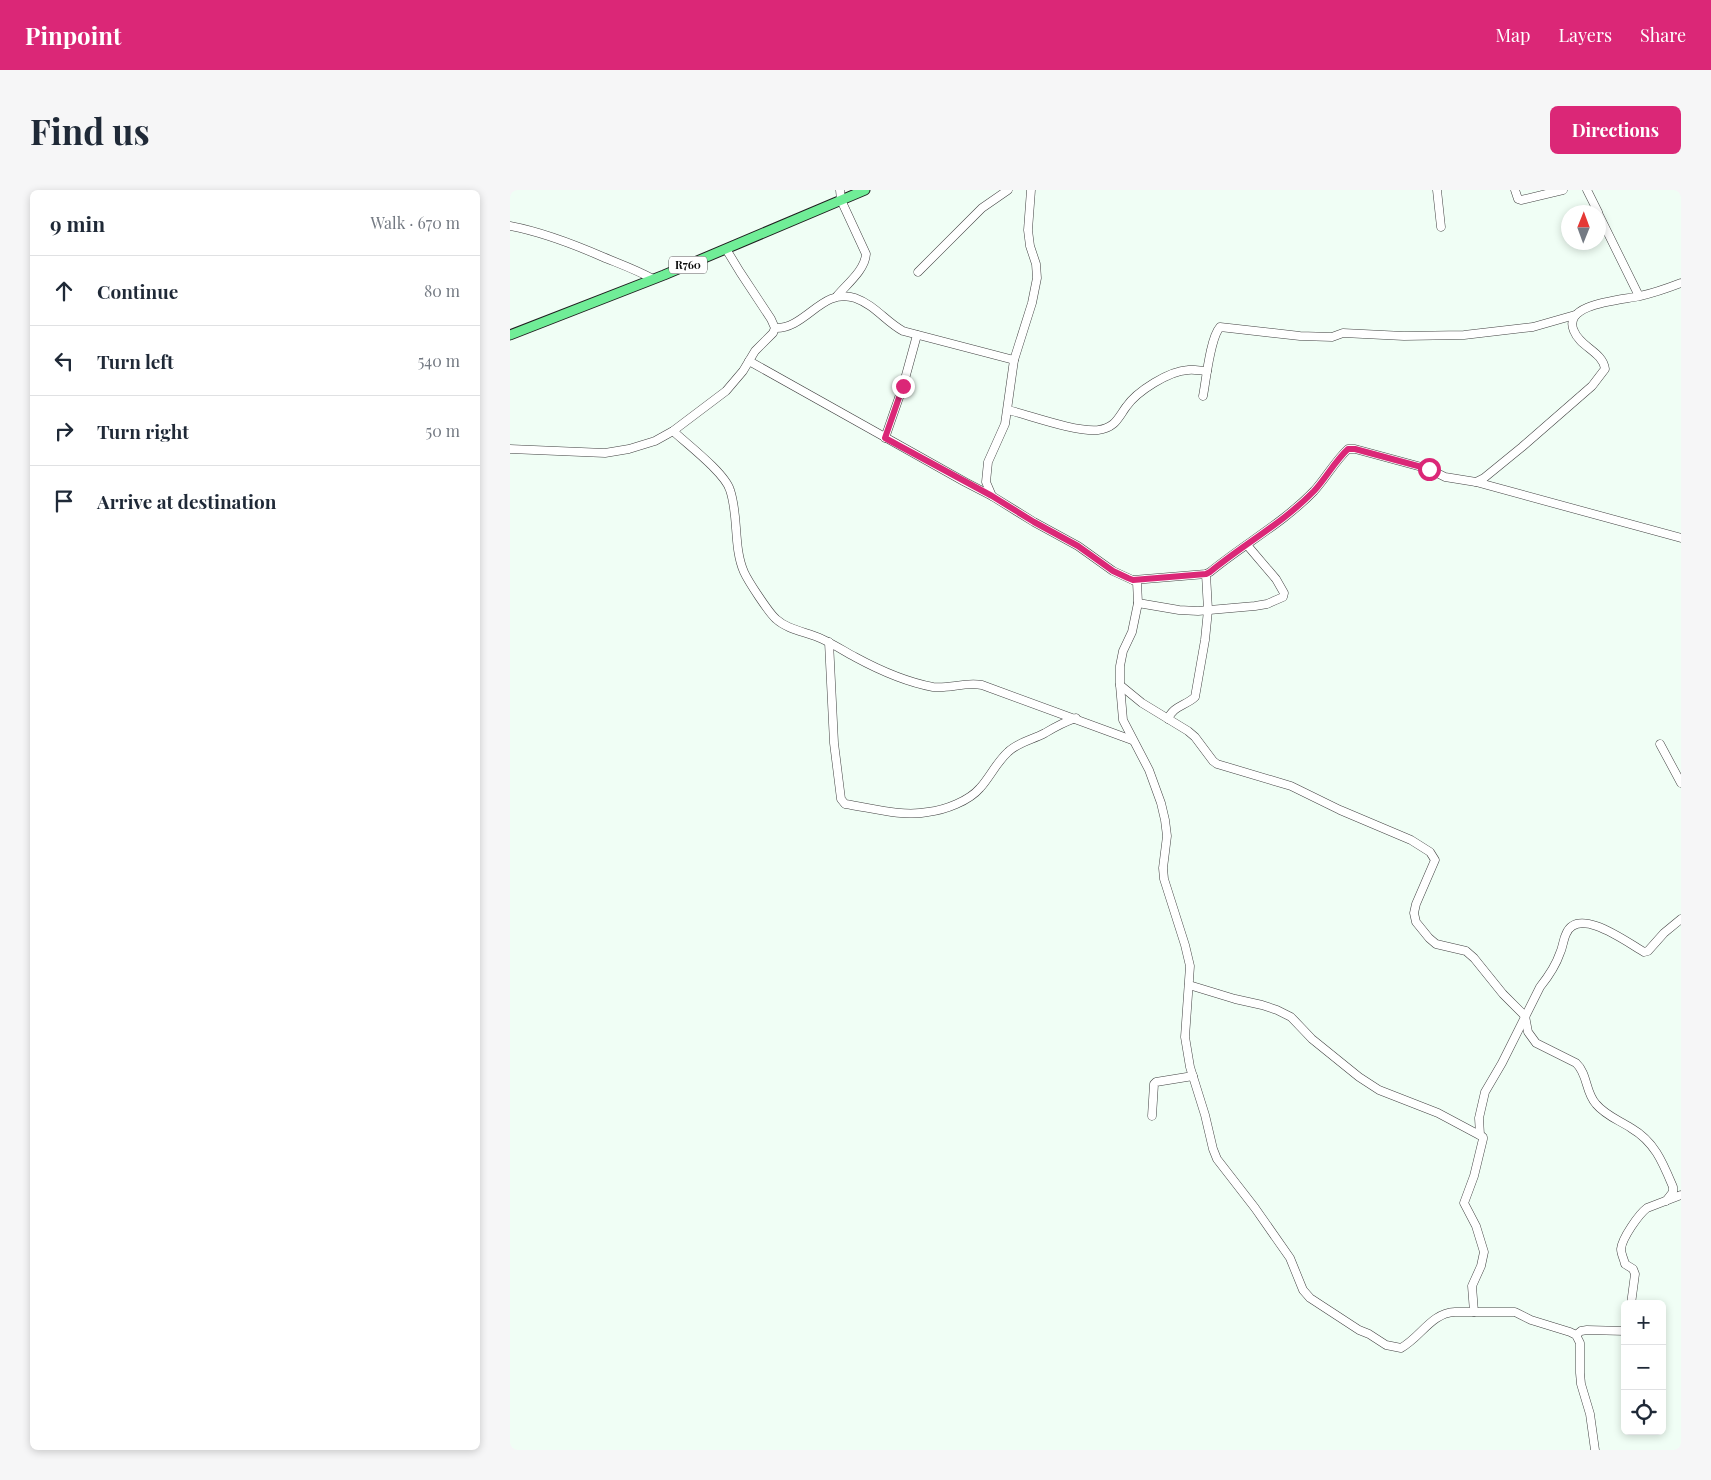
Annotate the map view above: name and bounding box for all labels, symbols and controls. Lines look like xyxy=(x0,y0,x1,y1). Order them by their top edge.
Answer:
text: Pinpoint xyxy=(25,19,121,51)
text: Map xyxy=(1495,23,1530,47)
text: Layers xyxy=(1558,23,1612,47)
text: Share xyxy=(1640,23,1686,47)
button: Directions xyxy=(1550,106,1681,154)
text: Find us xyxy=(30,107,150,154)
north arrow xyxy=(1561,205,1606,250)
text: 9 min xyxy=(50,209,105,237)
text: Walk · 670 m xyxy=(370,212,460,233)
road number: R760 xyxy=(669,256,707,274)
icon: ahead xyxy=(50,277,78,305)
text: Continue xyxy=(97,278,178,304)
text: 80 m xyxy=(424,280,460,301)
icon: left xyxy=(50,347,78,375)
text: Turn left xyxy=(97,348,174,374)
text: 540 m xyxy=(418,350,460,371)
route end xyxy=(892,375,915,398)
icon: right xyxy=(50,417,78,445)
text: Turn right xyxy=(97,418,189,444)
text: 50 m xyxy=(426,420,460,441)
route start xyxy=(1418,458,1441,481)
icon: arrive xyxy=(50,487,78,515)
text: Arrive at destination xyxy=(97,488,277,514)
map controls xyxy=(1621,1300,1666,1435)
button: + xyxy=(1621,1300,1666,1345)
button: − xyxy=(1621,1345,1666,1390)
button: locate xyxy=(1621,1390,1666,1435)

